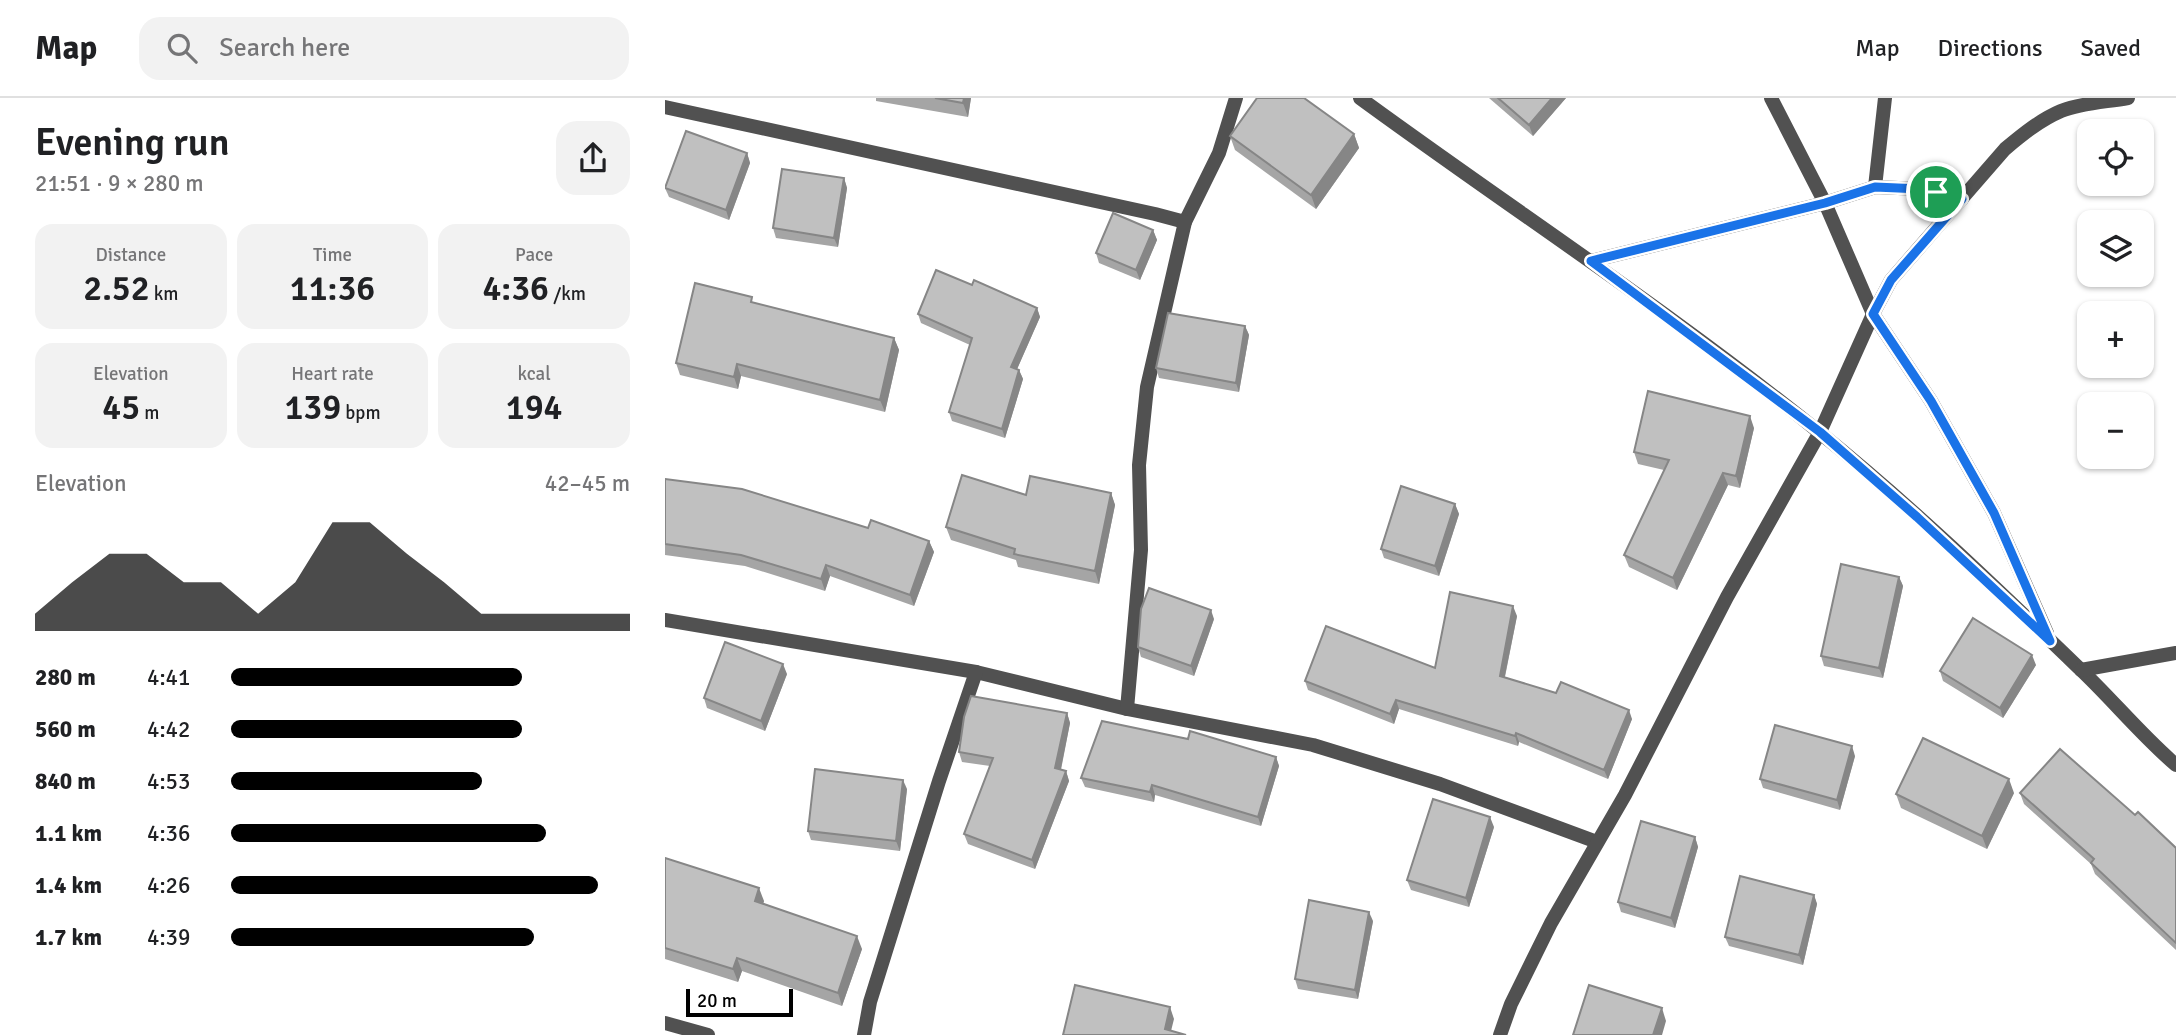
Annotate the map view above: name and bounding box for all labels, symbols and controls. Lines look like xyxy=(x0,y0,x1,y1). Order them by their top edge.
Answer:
search box xyxy=(139,17,629,80)
text: Map xyxy=(35,28,97,69)
icon: search xyxy=(163,29,201,67)
text: Search here xyxy=(219,32,350,64)
text: Map xyxy=(1855,33,1900,63)
text: Directions xyxy=(1938,33,2043,63)
text: Saved xyxy=(2081,33,2141,63)
text: Evening run xyxy=(35,119,229,166)
map controls xyxy=(2077,119,2154,469)
button: locate xyxy=(2077,119,2154,196)
button: share xyxy=(556,121,630,195)
pin xyxy=(1906,162,1966,222)
text: 21:51 · 9 × 280 m xyxy=(35,169,204,198)
icon: arrive xyxy=(1917,173,1955,211)
button: layers xyxy=(2077,210,2154,287)
text: Distance xyxy=(95,243,166,267)
text: Time xyxy=(313,243,352,267)
text: Pace xyxy=(515,243,553,267)
text: 2.52 xyxy=(83,267,150,310)
text: 11:36 xyxy=(290,267,375,310)
text: 4:36 xyxy=(482,267,549,310)
text: km xyxy=(150,282,178,306)
text: /km xyxy=(549,282,586,306)
button: + xyxy=(2077,301,2154,378)
text: Elevation xyxy=(93,362,169,386)
text: Heart rate xyxy=(291,362,374,386)
text: kcal xyxy=(518,362,551,386)
text: 45 xyxy=(102,386,140,429)
text: 139 xyxy=(284,386,341,429)
text: 194 xyxy=(506,386,563,429)
button: − xyxy=(2077,392,2154,469)
text: m xyxy=(140,401,159,425)
text: bpm xyxy=(341,401,381,425)
text: Elevation xyxy=(35,469,127,498)
text: 42–45 m xyxy=(545,469,630,498)
text: 280 m xyxy=(35,663,96,692)
text: 4:41 xyxy=(147,663,190,692)
text: 560 m xyxy=(35,715,96,744)
text: 4:42 xyxy=(147,715,190,744)
text: 840 m xyxy=(35,767,96,796)
text: 4:53 xyxy=(147,767,190,796)
text: 1.1 km xyxy=(35,819,102,848)
text: 4:36 xyxy=(147,819,190,848)
text: 1.4 km xyxy=(35,871,102,900)
text: 4:26 xyxy=(147,871,190,900)
text: 1.7 km xyxy=(35,923,102,952)
text: 4:39 xyxy=(147,923,190,952)
scale bar xyxy=(686,986,793,1018)
text: 20 m xyxy=(697,989,737,1013)

